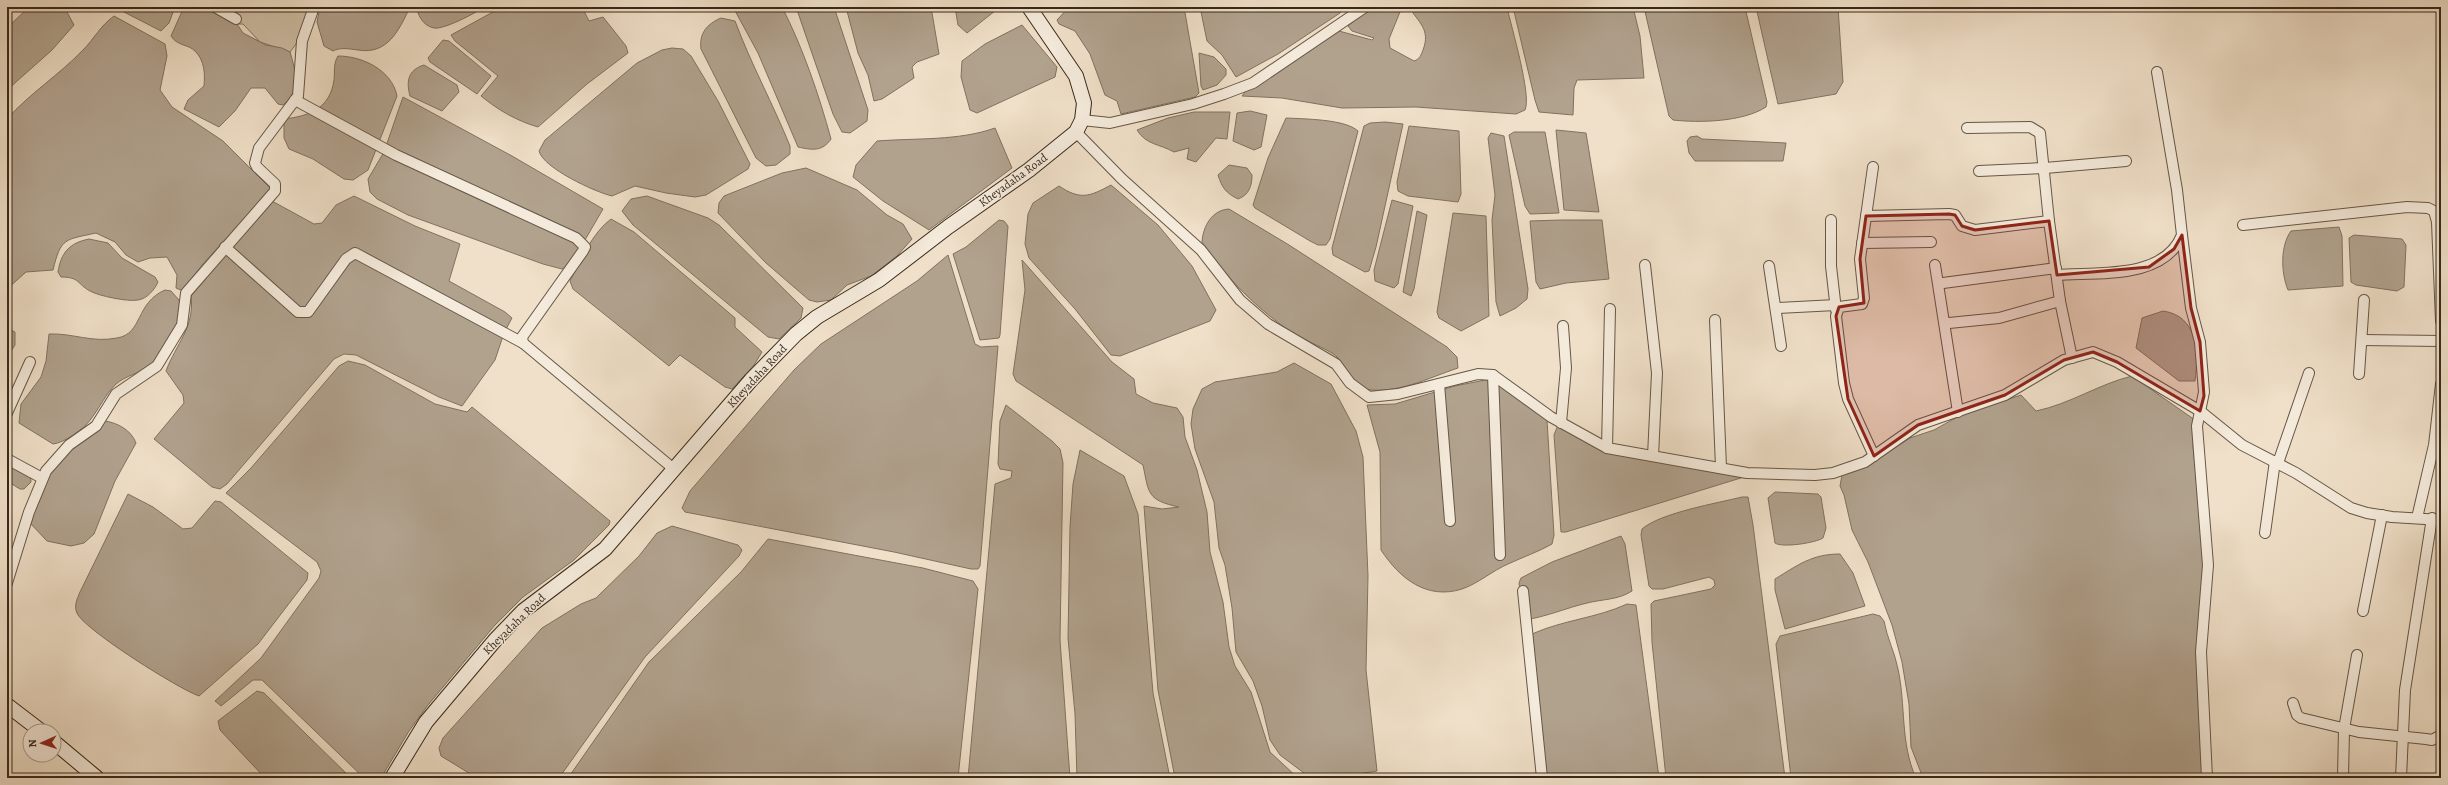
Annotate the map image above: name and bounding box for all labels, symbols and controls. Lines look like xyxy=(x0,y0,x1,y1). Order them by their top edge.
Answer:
street label: Kheyadaha Road xyxy=(975,149,1051,210)
street label: Kheyadaha Road xyxy=(723,340,791,411)
street label: Kheyadaha Road xyxy=(479,590,549,658)
north arrow xyxy=(22,723,62,763)
text: N xyxy=(25,739,40,748)

